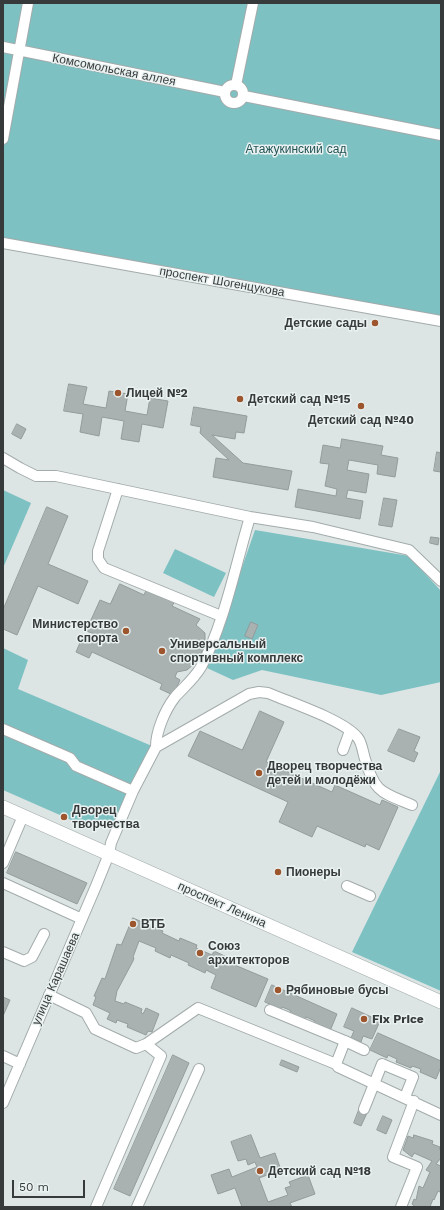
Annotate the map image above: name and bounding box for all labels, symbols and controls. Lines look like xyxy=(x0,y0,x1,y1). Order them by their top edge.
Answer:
street label: Комсомольская аллея xyxy=(51,51,177,89)
park label: Атажукинский сад xyxy=(246,142,346,156)
street label: проспект Шогенцукова xyxy=(158,264,286,300)
place label: Детские сады xyxy=(285,316,367,330)
marker: Детские сады xyxy=(370,318,380,328)
place label: Лицей №2 xyxy=(126,386,188,400)
marker: Лицей №2 xyxy=(113,388,123,398)
place label: Детский сад №15 xyxy=(248,392,350,406)
marker: Детский сад №15 xyxy=(235,394,245,404)
marker: Детский сад №40 xyxy=(356,401,366,411)
place label: Детский сад №40 xyxy=(308,413,414,427)
place label: Министерство спорта xyxy=(32,617,118,645)
marker: Министерство спорта xyxy=(121,626,131,636)
place label: Универсальный спортивный комплекс xyxy=(170,637,303,665)
marker: Универсальный спортивный комплекс xyxy=(157,646,167,656)
place label: Дворец творчества детей и молодёжи xyxy=(267,759,382,787)
marker: Дворец творчества детей и молодёжи xyxy=(254,768,264,778)
place label: Дворец творчества xyxy=(72,803,139,831)
marker: Дворец творчества xyxy=(59,812,69,822)
place label: Пионеры xyxy=(286,865,341,879)
marker: Пионеры xyxy=(273,867,283,877)
street label: проспект Ленина xyxy=(176,879,268,931)
place label: ВТБ xyxy=(141,917,165,931)
marker: ВТБ xyxy=(128,919,138,929)
street label: улица Карашаева xyxy=(29,930,83,1028)
place label: Союз архитекторов xyxy=(208,939,290,967)
marker: Союз архитекторов xyxy=(195,948,205,958)
place label: Рябиновые бусы xyxy=(286,983,388,997)
marker: Рябиновые бусы xyxy=(273,985,283,995)
place label: Fix Price xyxy=(372,1012,424,1026)
marker: Fix Price xyxy=(359,1014,369,1024)
place label: Детский сад №18 xyxy=(268,1164,371,1178)
marker: Детский сад №18 xyxy=(255,1166,265,1176)
scale bar xyxy=(14,1172,87,1198)
text: 50 m xyxy=(19,1180,49,1194)

